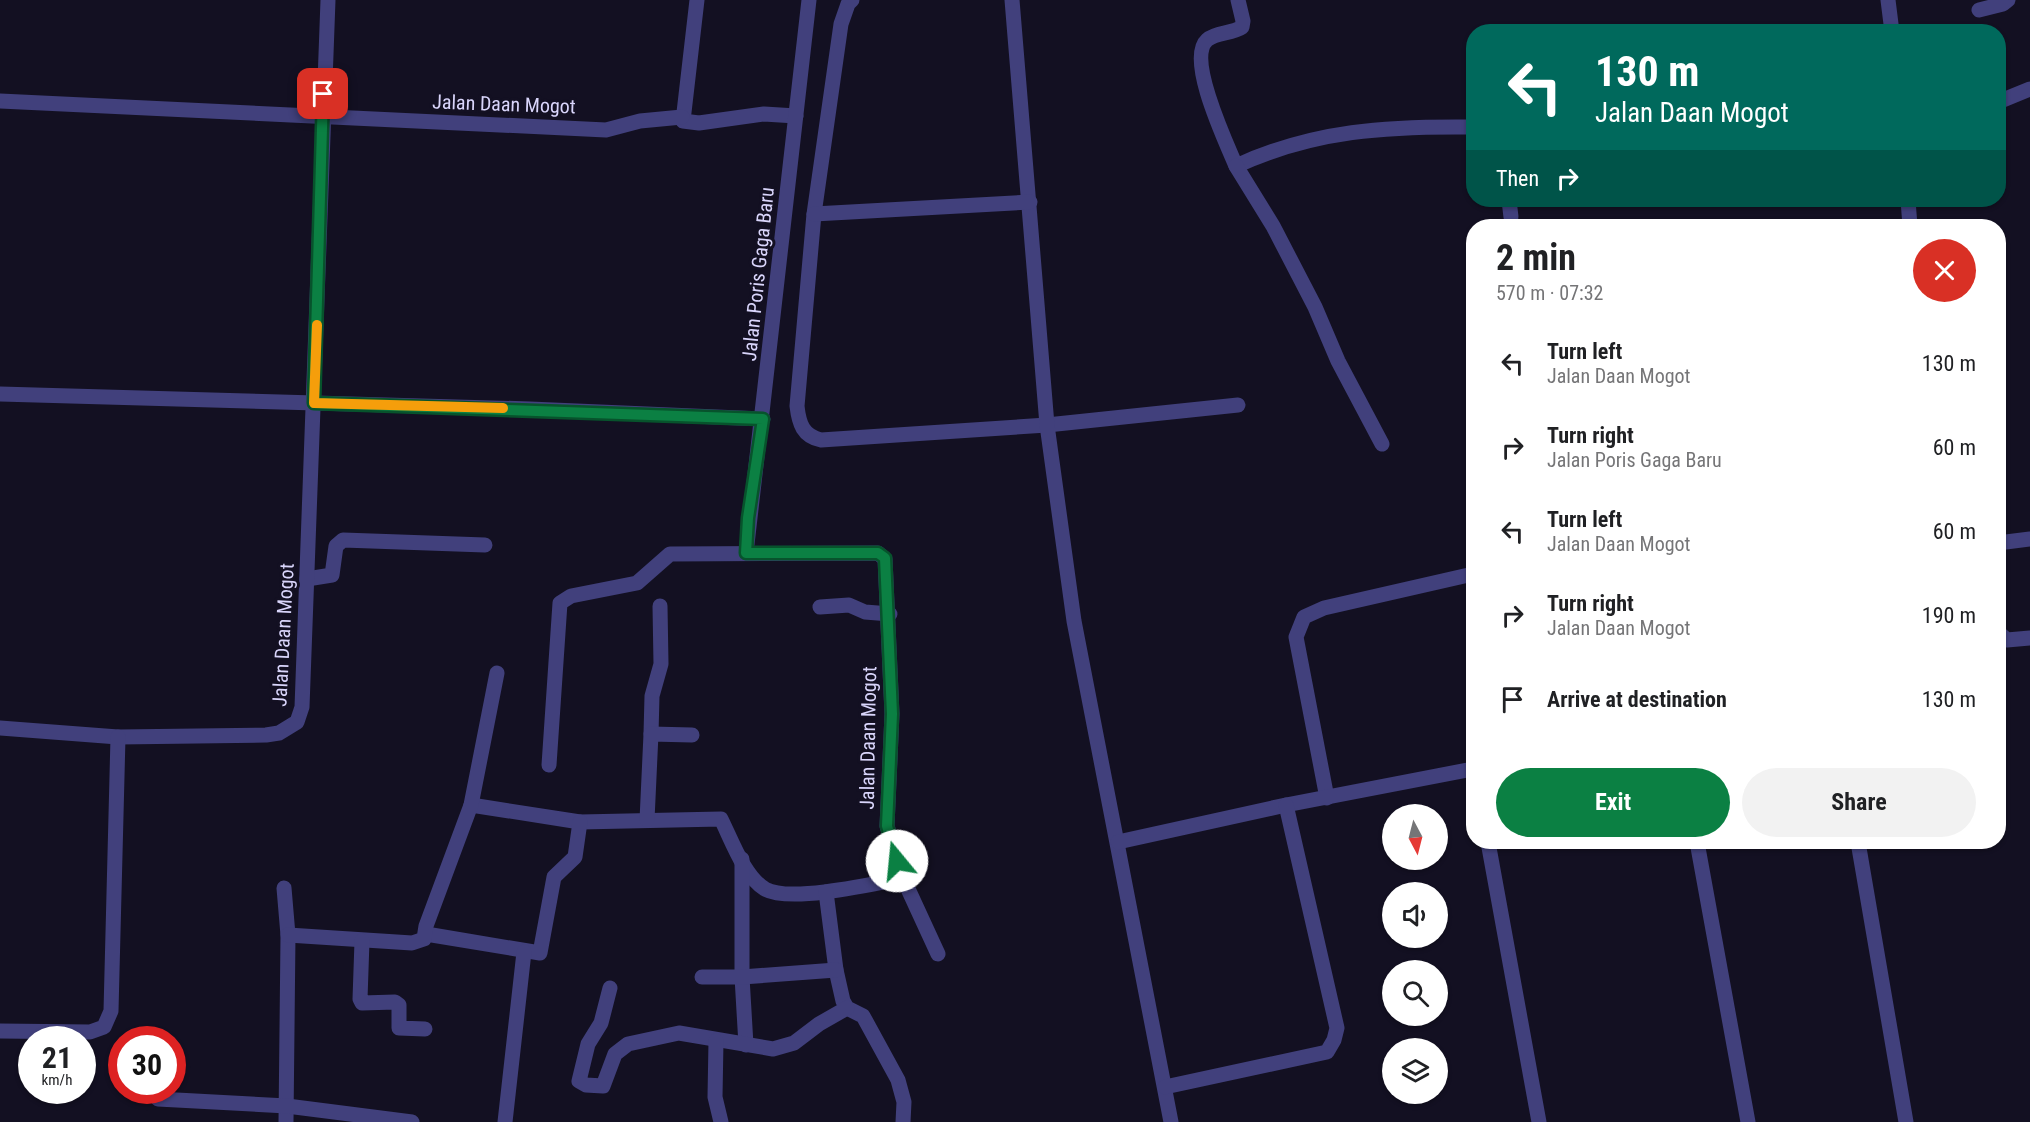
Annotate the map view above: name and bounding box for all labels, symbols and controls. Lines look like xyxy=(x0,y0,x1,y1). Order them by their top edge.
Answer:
text: 130 m xyxy=(1595,47,1700,96)
icon: left xyxy=(1496,48,1574,126)
pin xyxy=(297,68,348,119)
icon: arrive xyxy=(306,77,339,110)
street label: Jalan Daan Mogot xyxy=(432,90,576,118)
text: Jalan Daan Mogot xyxy=(1595,97,1789,129)
icon: right xyxy=(1551,162,1584,195)
text: Then xyxy=(1496,166,1539,191)
street label: Jalan Poris Gaga Baru xyxy=(737,186,779,362)
text: 2 min xyxy=(1496,237,1576,279)
button: close xyxy=(1913,239,1976,302)
text: 570 m · 07:32 xyxy=(1496,281,1603,305)
text: Turn left xyxy=(1547,339,1622,364)
icon: left xyxy=(1496,347,1529,380)
text: 130 m xyxy=(1922,351,1976,376)
text: Jalan Daan Mogot xyxy=(1547,364,1691,388)
text: Turn right xyxy=(1547,423,1634,448)
icon: right xyxy=(1496,431,1529,464)
text: 60 m xyxy=(1933,435,1976,460)
text: Jalan Poris Gaga Baru xyxy=(1547,448,1722,472)
text: Turn left xyxy=(1547,507,1622,532)
icon: left xyxy=(1496,515,1529,548)
text: 60 m xyxy=(1933,519,1976,544)
text: Jalan Daan Mogot xyxy=(1547,532,1691,556)
street label: Jalan Daan Mogot xyxy=(267,563,299,707)
text: Turn right xyxy=(1547,591,1634,616)
icon: right xyxy=(1496,599,1529,632)
text: 190 m xyxy=(1922,603,1976,628)
text: Jalan Daan Mogot xyxy=(1547,616,1691,640)
street label: Jalan Daan Mogot xyxy=(855,666,881,810)
icon: arrive xyxy=(1496,683,1529,716)
text: Arrive at destination xyxy=(1547,687,1727,712)
text: 130 m xyxy=(1922,687,1976,712)
button: Exit xyxy=(1496,768,1730,837)
button: Share xyxy=(1742,768,1976,837)
north arrow xyxy=(1382,804,1448,870)
map controls xyxy=(1382,804,1448,1104)
position arrow xyxy=(865,829,929,893)
button: sound xyxy=(1382,882,1448,948)
button: search xyxy=(1382,960,1448,1026)
speed limit sign: 30 xyxy=(108,1026,186,1104)
button: layers xyxy=(1382,1038,1448,1104)
text: 21 xyxy=(42,1040,72,1075)
text: km/h xyxy=(42,1071,72,1089)

